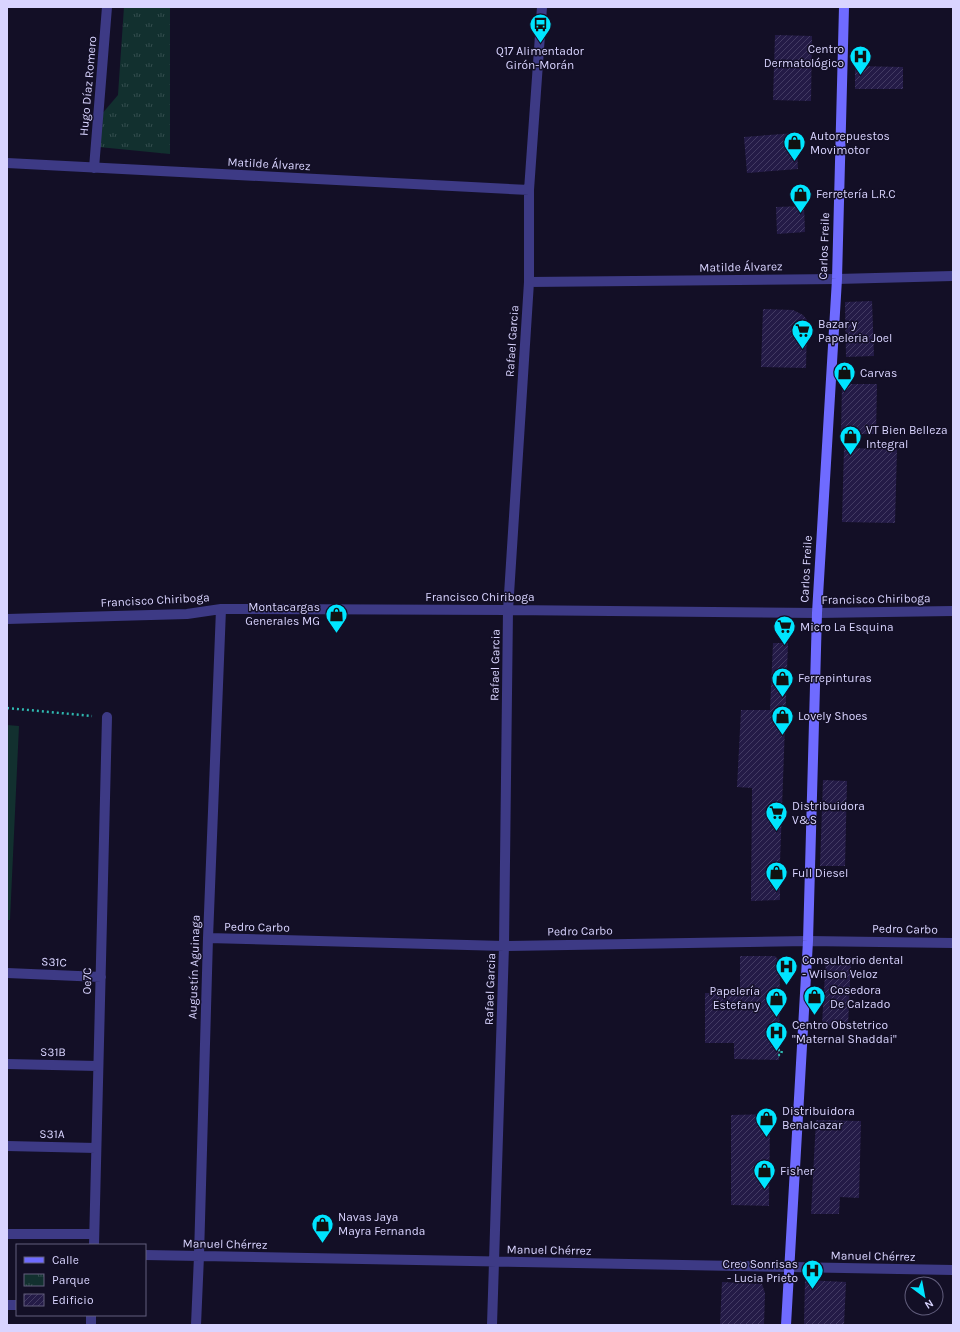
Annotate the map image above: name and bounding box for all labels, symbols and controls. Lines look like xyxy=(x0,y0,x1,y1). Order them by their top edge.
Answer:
bus stop icon: Q17 Alimentador Girón-Morán xyxy=(527,11,553,44)
street label: Hugo Díaz Romero xyxy=(77,35,99,137)
place label: Centro Dermatológico xyxy=(764,42,844,70)
hospital icon: Centro Dermatológico xyxy=(847,43,873,76)
place label: Q17 Alimentador Girón-Morán xyxy=(496,44,585,72)
place label: Autorepuestos Movimotor xyxy=(810,129,890,157)
shop icon: Autorepuestos Movimotor xyxy=(781,130,807,163)
street label: Matilde Álvarez xyxy=(227,154,311,173)
shop icon: Ferretería L.R.C xyxy=(788,181,814,214)
place label: Ferretería L.R.C xyxy=(816,187,896,201)
street label: Carlos Freile xyxy=(816,212,832,280)
street label: Matilde Álvarez xyxy=(699,258,783,275)
street label: Rafael Garcia xyxy=(503,305,521,377)
place label: Bazar y Papeleria Joel xyxy=(818,317,892,345)
supermarket icon: Bazar y Papeleria Joel xyxy=(789,318,815,351)
shop icon: Carvas xyxy=(832,360,858,393)
place label: Carvas xyxy=(860,366,897,380)
place label: VT Bien Belleza Integral xyxy=(866,423,948,451)
shop icon: VT Bien Belleza Integral xyxy=(837,424,863,457)
street label: Carlos Freile xyxy=(797,535,815,603)
street label: Francisco Chiriboga xyxy=(100,590,210,610)
street label: Francisco Chiriboga xyxy=(425,590,535,604)
street label: Francisco Chiriboga xyxy=(821,591,931,607)
place label: Montacargas Generales MG xyxy=(245,600,320,628)
shop icon: Montacargas Generales MG xyxy=(323,601,349,634)
supermarket icon: Micro La Esquina xyxy=(772,614,798,647)
place label: Micro La Esquina xyxy=(800,620,894,634)
street label: Rafael Garcia xyxy=(487,629,503,701)
shop icon: Ferrepinturas xyxy=(769,665,795,698)
place label: Ferrepinturas xyxy=(798,671,872,685)
shop icon: Lovely Shoes xyxy=(769,703,795,736)
place label: Lovely Shoes xyxy=(798,709,868,723)
place label: Distribuidora V&S xyxy=(792,799,865,827)
supermarket icon: Distribuidora V&S xyxy=(764,800,790,833)
shop icon: Full Diesel xyxy=(764,860,790,893)
place label: Full Diesel xyxy=(792,866,848,880)
street label: Augustín Aguinaga xyxy=(185,915,203,1019)
street label: Pedro Carbo xyxy=(224,919,290,935)
street label: Pedro Carbo xyxy=(872,921,938,937)
street label: Pedro Carbo xyxy=(547,923,613,939)
street label: Rafael Garcia xyxy=(482,953,498,1025)
place label: Consultorio dental - Wilson Veloz xyxy=(802,953,903,981)
street label: S31C xyxy=(41,954,67,970)
hospital icon: Consultorio dental - Wilson Veloz xyxy=(773,954,799,987)
street label: Oe7C xyxy=(80,967,94,995)
place label: Cosedora De Calzado xyxy=(830,983,890,1011)
place label: Papelería Estefany xyxy=(710,984,760,1012)
shop icon: Cosedora De Calzado xyxy=(801,984,827,1017)
shop icon: Papelería Estefany xyxy=(763,985,789,1018)
place label: Centro Obstetrico "Maternal Shaddai" xyxy=(792,1018,897,1046)
hospital icon: Centro Obstetrico "Maternal Shaddai" xyxy=(763,1019,789,1052)
street label: S31B xyxy=(40,1045,66,1059)
place label: Distribuidora Benalcazar xyxy=(782,1104,855,1132)
shop icon: Distribuidora Benalcazar xyxy=(753,1105,779,1138)
street label: S31A xyxy=(39,1127,65,1141)
shop icon: Fisher xyxy=(752,1158,778,1191)
place label: Fisher xyxy=(780,1164,815,1178)
place label: Navas Jaya Mayra Fernanda xyxy=(338,1210,425,1238)
shop icon: Navas Jaya Mayra Fernanda xyxy=(310,1211,336,1244)
street label: Manuel Chérrez xyxy=(182,1236,268,1252)
street label: Manuel Chérrez xyxy=(506,1242,592,1258)
legend xyxy=(16,1244,146,1316)
street label: Manuel Chérrez xyxy=(830,1248,916,1264)
text: Calle xyxy=(52,1253,79,1267)
place label: Creo Sonrisas - Lucia Prieto xyxy=(723,1257,798,1285)
hospital icon: Creo Sonrisas - Lucia Prieto xyxy=(800,1258,826,1291)
text: Parque xyxy=(52,1273,90,1287)
north arrow xyxy=(904,1276,944,1316)
text: Edificio xyxy=(52,1293,93,1307)
text: N xyxy=(922,1296,936,1312)

